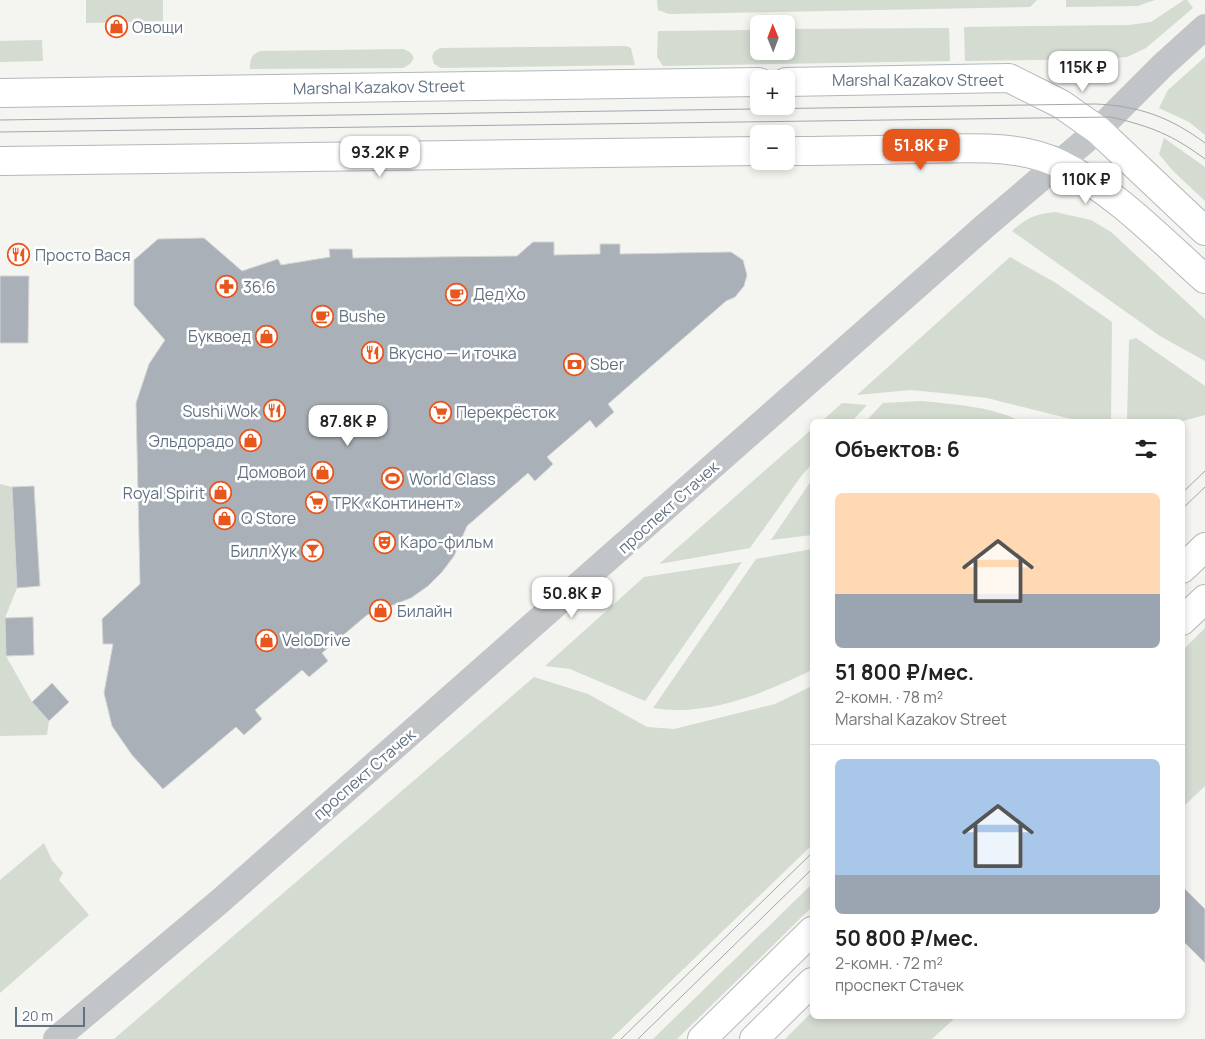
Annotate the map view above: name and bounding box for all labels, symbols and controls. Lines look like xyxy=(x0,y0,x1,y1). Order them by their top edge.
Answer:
shop icon: Овощи xyxy=(104,15,128,39)
north arrow xyxy=(750,15,795,60)
map controls xyxy=(750,15,795,170)
place label: Овощи xyxy=(132,16,183,38)
pin: 115K ₽ xyxy=(1042,51,1124,93)
text: 115K ₽ xyxy=(1059,56,1107,78)
street label: Marshal Kazakov Street xyxy=(832,69,1004,91)
button: + xyxy=(750,70,795,115)
street label: Marshal Kazakov Street xyxy=(293,75,465,99)
button: − xyxy=(750,125,795,170)
pin: 51.8K ₽ xyxy=(875,128,967,171)
text: 51.8K ₽ xyxy=(894,134,948,156)
pin: 93.2K ₽ xyxy=(334,136,426,178)
text: 93.2K ₽ xyxy=(351,141,409,163)
pin: 110K ₽ xyxy=(1045,162,1127,205)
text: 110K ₽ xyxy=(1062,168,1110,190)
restaurant icon: Просто Вася xyxy=(7,243,31,267)
place label: Просто Вася xyxy=(35,244,131,266)
pharmacy icon: 36.6 xyxy=(215,275,239,299)
place label: 36.6 xyxy=(243,276,276,298)
cafe icon: Дед Хо xyxy=(445,282,469,306)
place label: Дед Хо xyxy=(473,283,526,305)
cafe icon: Bushe xyxy=(311,304,335,328)
place label: Bushe xyxy=(339,305,386,327)
shop icon: Буквоед xyxy=(255,324,279,348)
place label: Буквоед xyxy=(188,325,251,347)
restaurant icon: Вкусно — и точка xyxy=(361,341,385,365)
place label: Вкусно — и точка xyxy=(389,342,517,364)
bank icon: Sber xyxy=(562,352,586,376)
place label: Sber xyxy=(590,353,625,375)
restaurant icon: Sushi Wok xyxy=(262,399,286,423)
place label: Sushi Wok xyxy=(182,400,259,422)
supermarket icon: Перекрёсток xyxy=(428,400,452,424)
place label: Перекрёсток xyxy=(456,401,557,423)
pin: 87.8K ₽ xyxy=(302,404,394,447)
text: 87.8K ₽ xyxy=(320,410,376,432)
shop icon: Эльдорадо xyxy=(238,429,262,453)
place label: Эльдорадо xyxy=(149,430,234,452)
text: Объектов: 6 xyxy=(835,435,960,463)
icon: filters xyxy=(1132,435,1160,463)
street label: проспект Стачек xyxy=(613,455,724,558)
shop icon: Домовой xyxy=(310,460,334,484)
place label: Домовой xyxy=(237,461,306,483)
sports icon: World Class xyxy=(381,467,405,491)
place label: World Class xyxy=(409,468,496,490)
shop icon: Royal Spirit xyxy=(209,481,233,505)
place label: Royal Spirit xyxy=(123,482,205,504)
supermarket icon: ТРК «Континент» xyxy=(304,491,328,515)
place label: ТРК «Континент» xyxy=(332,492,462,514)
shop icon: Q Store xyxy=(213,506,237,530)
place label: Q Store xyxy=(241,507,296,529)
icon: home xyxy=(953,526,1043,616)
theatre icon: Каро-фильм xyxy=(372,530,396,554)
place label: Каро-фильм xyxy=(400,531,494,553)
bar icon: Билл Хук xyxy=(301,539,325,563)
place label: Билл Хук xyxy=(231,540,298,562)
pin: 50.8K ₽ xyxy=(526,576,618,619)
text: 50.8K ₽ xyxy=(543,582,601,604)
shop icon: Билайн xyxy=(369,599,393,623)
place label: Билайн xyxy=(397,600,452,622)
shop icon: VeloDrive xyxy=(254,628,278,652)
place label: VeloDrive xyxy=(282,629,351,651)
text: 51 800 ₽/мес. xyxy=(835,658,974,686)
text: 2-комн. · 78 m² xyxy=(835,686,943,708)
text: Marshal Kazakov Street xyxy=(835,708,1007,730)
street label: проспект Стачек xyxy=(308,723,421,825)
icon: home xyxy=(953,791,1043,881)
text: 50 800 ₽/мес. xyxy=(835,924,979,952)
text: 2-комн. · 72 m² xyxy=(835,952,943,974)
text: проспект Стачек xyxy=(835,974,964,996)
scale bar xyxy=(15,1004,85,1027)
text: 20 m xyxy=(22,1006,53,1025)

